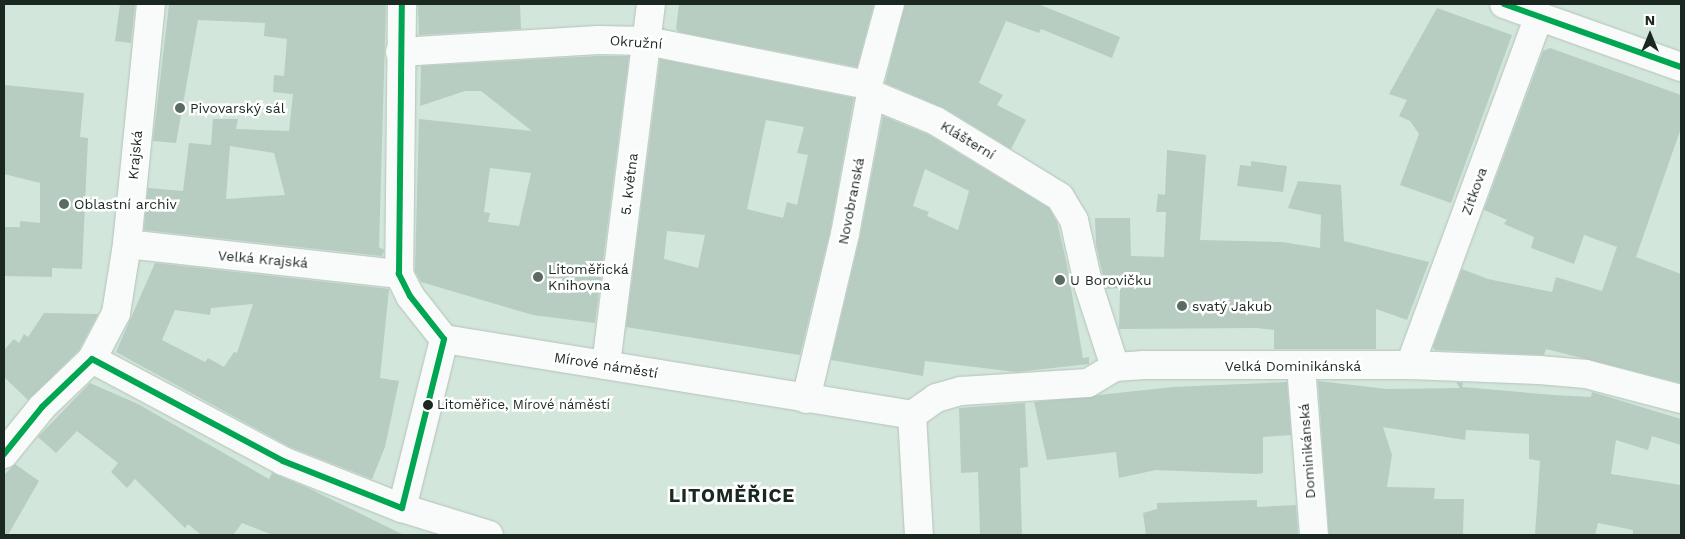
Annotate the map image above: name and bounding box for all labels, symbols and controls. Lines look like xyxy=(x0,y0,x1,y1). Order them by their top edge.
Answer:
north arrow xyxy=(1625,10,1675,60)
text: N xyxy=(1645,12,1655,28)
street label: Okružní xyxy=(609,32,663,52)
place label: Pivovarský sál xyxy=(190,100,285,116)
marker: Pivovarský sál xyxy=(174,102,186,114)
street label: Klášterní xyxy=(938,117,998,163)
street label: Krajská xyxy=(124,130,146,180)
street label: 5. května xyxy=(617,152,641,216)
street label: Novobranská xyxy=(834,156,868,246)
street label: Zítkova xyxy=(1458,165,1490,217)
place label: Oblastní archiv xyxy=(74,196,177,212)
marker: Oblastní archiv xyxy=(58,198,70,210)
street label: Velká Krajská xyxy=(217,247,309,271)
place label: Litoměřická Knihovna xyxy=(548,261,629,294)
marker: Litoměřická Knihovna xyxy=(532,271,544,283)
place label: U Borovičku xyxy=(1070,272,1152,288)
marker: U Borovičku xyxy=(1054,274,1066,286)
place label: svatý Jakub xyxy=(1192,298,1273,314)
marker: svatý Jakub xyxy=(1176,300,1188,312)
street label: Mírové náměstí xyxy=(553,349,659,381)
street label: Velká Dominikánská xyxy=(1225,358,1361,374)
place label: Litoměřice, Mírové náměstí xyxy=(437,397,610,413)
marker: Litoměřice, Mírové náměstí xyxy=(423,400,433,410)
street label: Dominikánská xyxy=(1295,403,1319,499)
district label: LITOMĚŘICE xyxy=(667,485,797,507)

